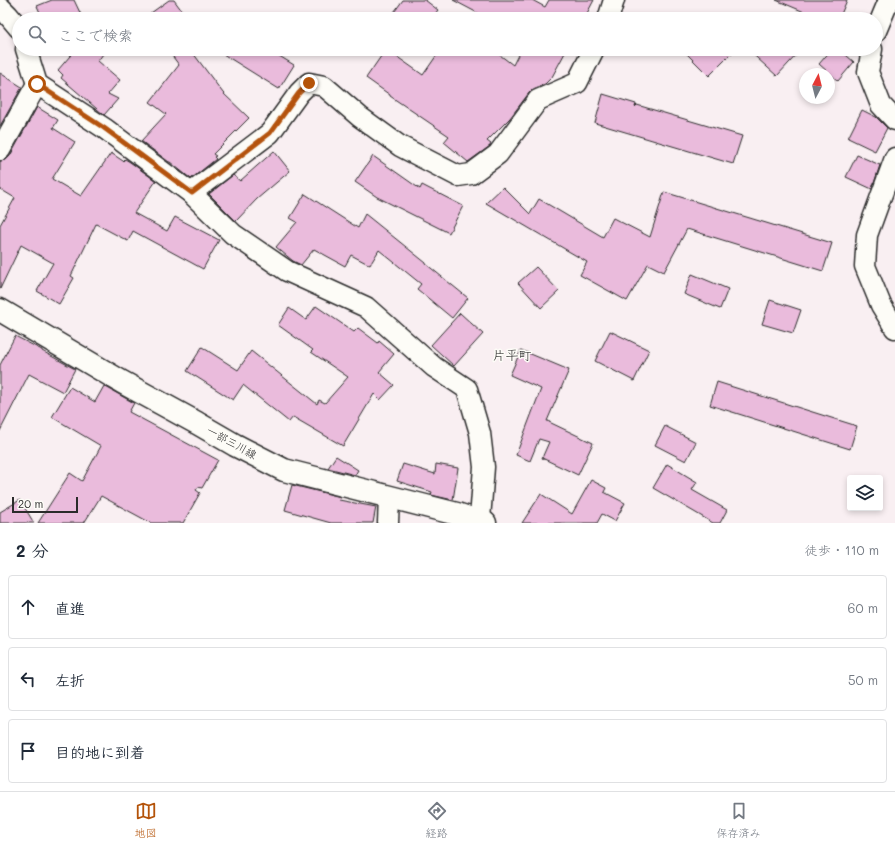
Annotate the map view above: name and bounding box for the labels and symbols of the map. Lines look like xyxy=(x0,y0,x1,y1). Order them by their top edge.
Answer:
north arrow xyxy=(799,68,835,104)
route end xyxy=(300,74,318,92)
route start xyxy=(28,75,46,93)
district label: 片平町 xyxy=(492,346,532,363)
street label: 一部三川線 xyxy=(204,422,260,462)
scale bar xyxy=(12,495,78,514)

